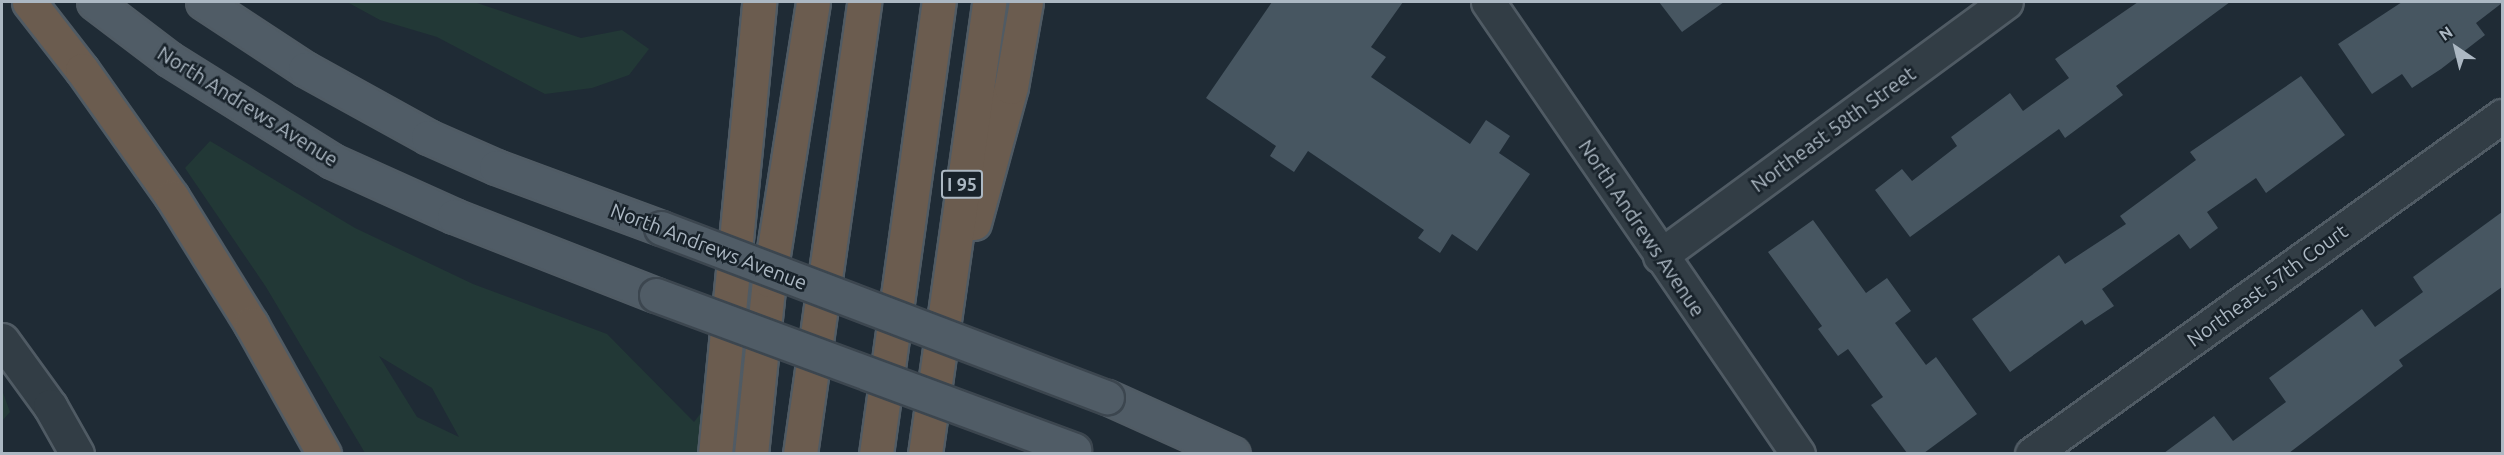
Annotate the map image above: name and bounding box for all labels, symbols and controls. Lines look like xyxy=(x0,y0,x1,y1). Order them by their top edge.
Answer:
north arrow xyxy=(2426,18,2486,78)
text: N xyxy=(2436,22,2456,44)
street label: North Andrews Avenue xyxy=(153,41,343,171)
street label: Northeast 58th Street xyxy=(1746,61,1920,197)
street label: North Andrews Avenue xyxy=(1574,135,1710,321)
road number: I 95 xyxy=(941,169,983,199)
street label: North Andrews Avenue xyxy=(607,197,811,295)
street label: Northeast 57th Court xyxy=(2182,219,2352,351)

